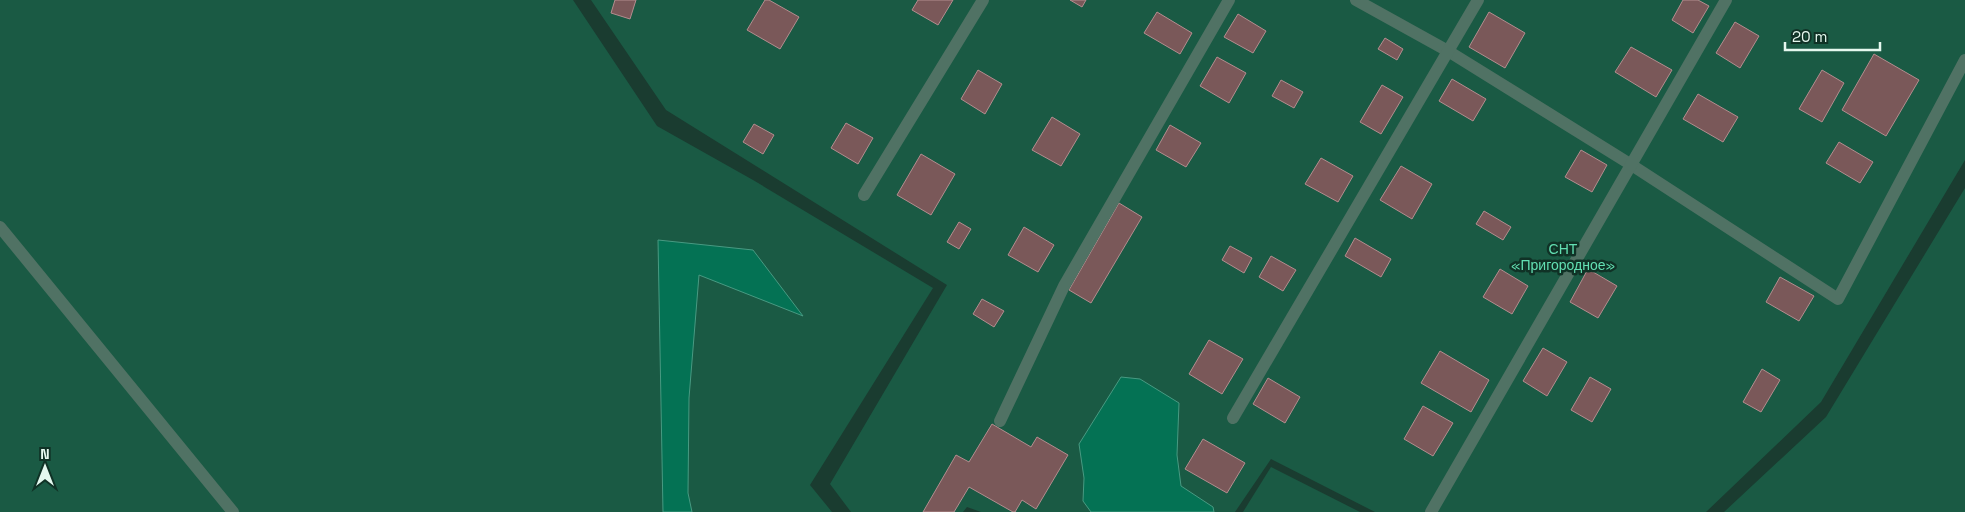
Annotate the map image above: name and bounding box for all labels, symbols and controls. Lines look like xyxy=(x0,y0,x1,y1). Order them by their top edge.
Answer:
scale bar xyxy=(1785,20,1880,52)
text: 20 m xyxy=(1792,27,1827,46)
park label: СНТ «Пригородное» xyxy=(1511,240,1615,274)
north arrow xyxy=(20,442,70,492)
text: N xyxy=(40,445,50,463)

